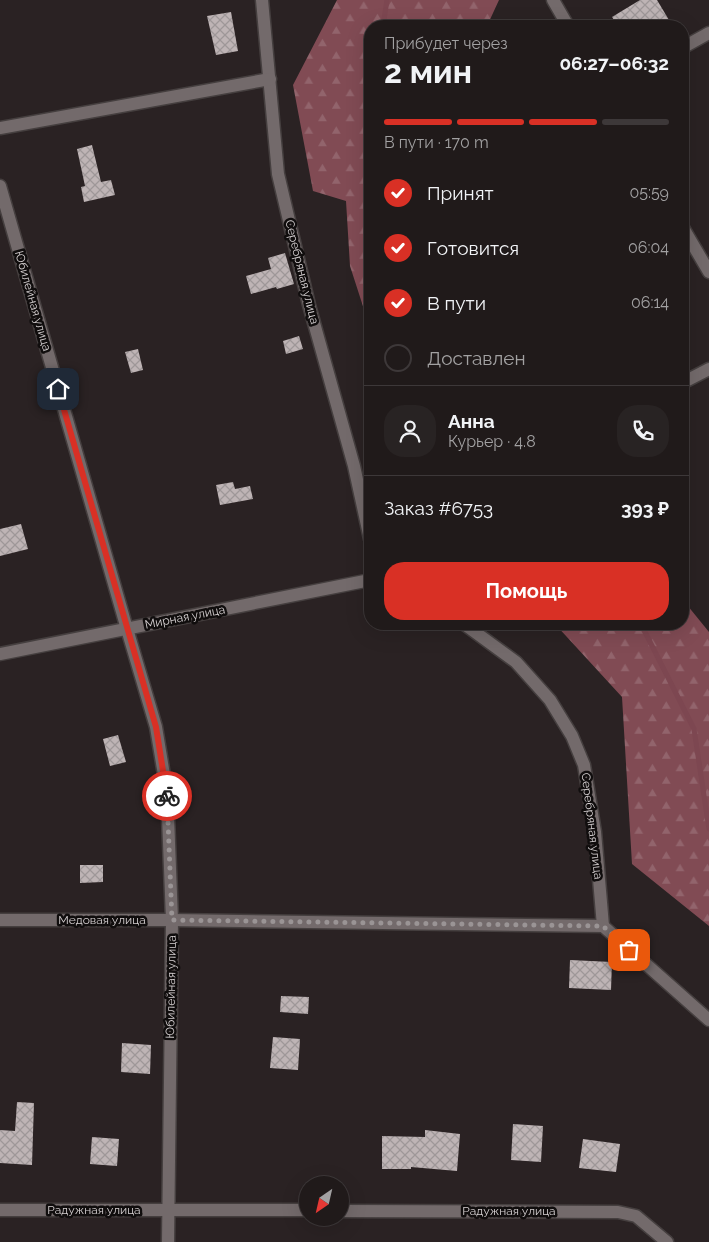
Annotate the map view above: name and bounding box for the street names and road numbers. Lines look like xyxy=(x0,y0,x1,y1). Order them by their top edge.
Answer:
street label: Серебряная улица xyxy=(282,218,322,326)
street label: Юбилейная улица xyxy=(12,249,54,353)
street label: Мирная улица xyxy=(144,602,226,632)
street label: Серебряная улица xyxy=(579,772,605,880)
street label: Медовая улица xyxy=(58,913,146,927)
street label: Юбилейная улица xyxy=(163,935,179,1039)
street label: Радужная улица xyxy=(47,1203,141,1217)
street label: Радужная улица xyxy=(462,1204,556,1218)

